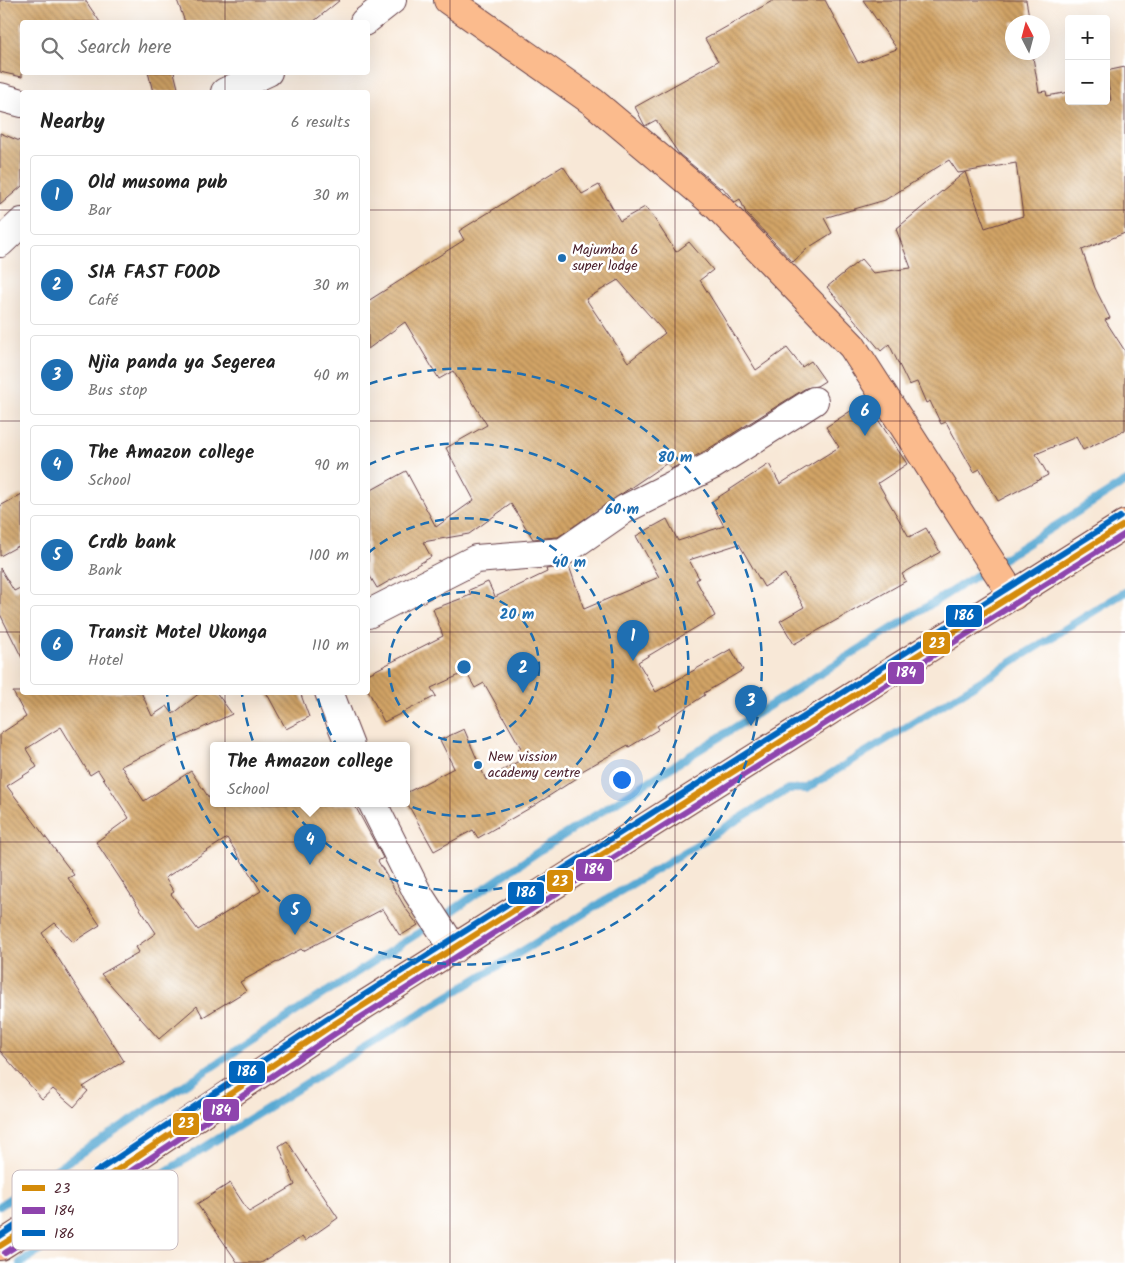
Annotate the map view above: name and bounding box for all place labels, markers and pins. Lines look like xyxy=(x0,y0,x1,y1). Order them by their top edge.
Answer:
place label: Majumba 6 super lodge xyxy=(572,239,638,277)
marker: Majumba 6 super lodge xyxy=(556,252,568,264)
pin: 6 xyxy=(849,395,881,436)
pin: 1 xyxy=(617,620,649,661)
pin: 2 xyxy=(507,652,539,693)
centre of rings xyxy=(455,658,473,676)
pin: 3 xyxy=(735,685,767,726)
place label: New vission academy centre xyxy=(488,746,581,784)
marker: New vission academy centre xyxy=(472,759,484,771)
pin: 4 xyxy=(294,824,326,865)
pin: 5 xyxy=(279,894,311,935)

